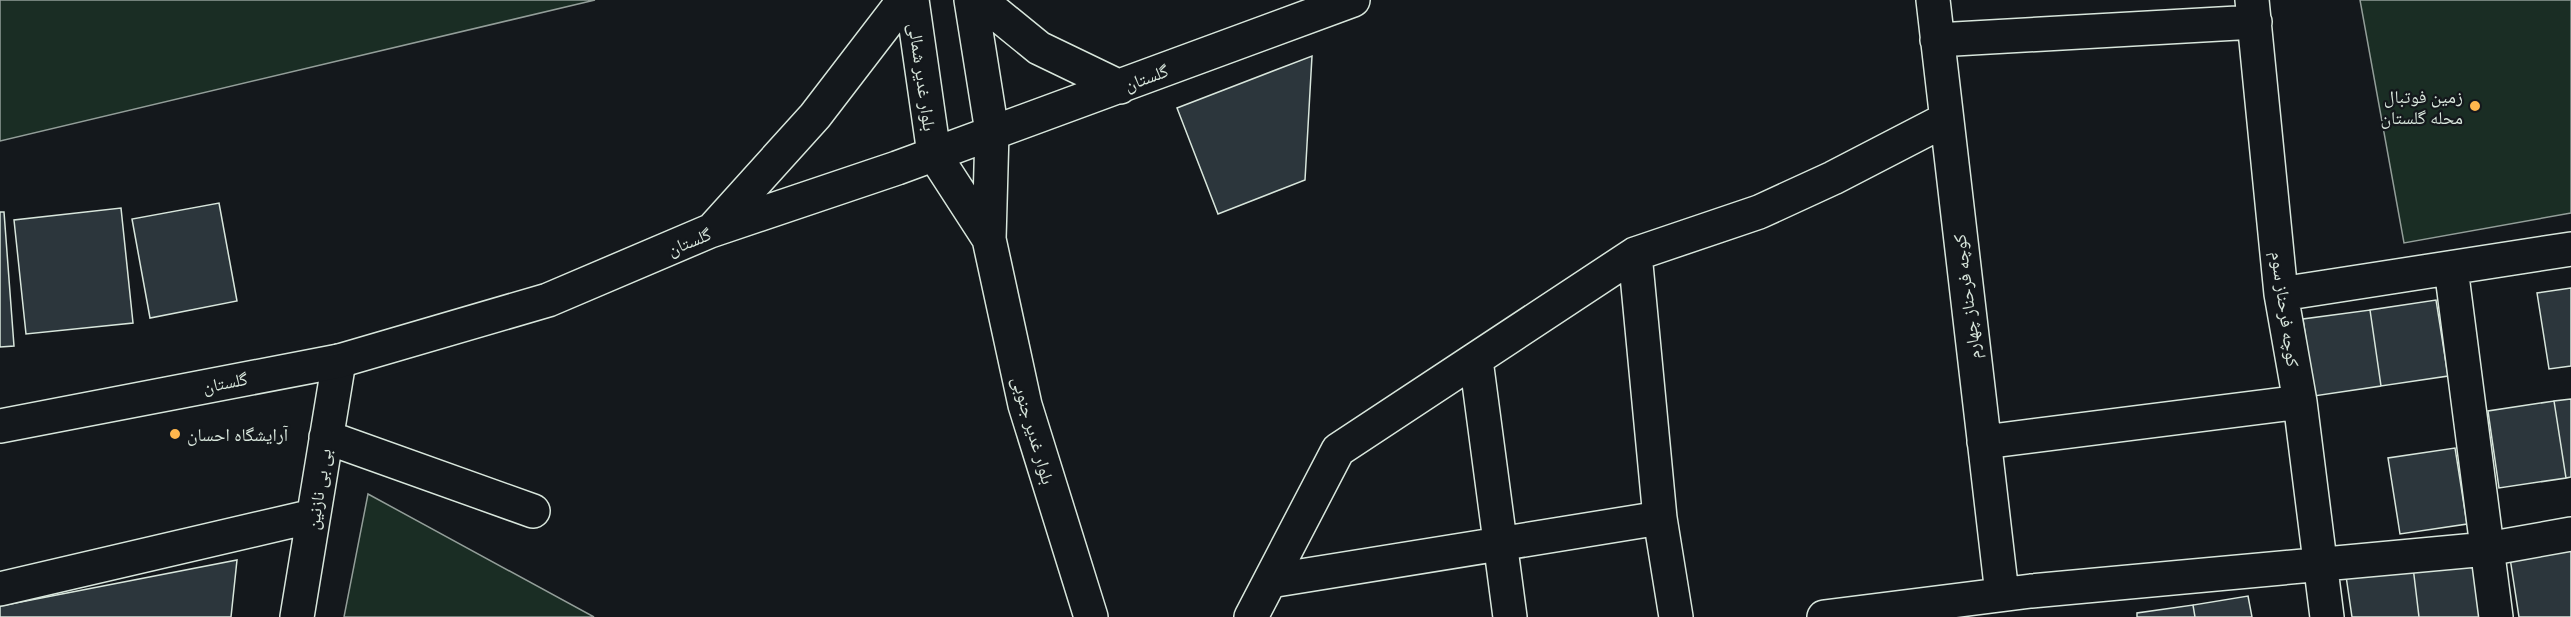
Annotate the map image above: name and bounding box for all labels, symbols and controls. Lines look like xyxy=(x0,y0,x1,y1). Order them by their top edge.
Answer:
street label: بلوار غدیر شمالی xyxy=(904,21,942,133)
street label: گلستان xyxy=(1121,58,1172,96)
place label: زمین فوتبال محله گلستان xyxy=(2380,84,2463,129)
marker: زمین فوتبال محله گلستان xyxy=(2468,99,2482,113)
street label: گلستان xyxy=(663,221,715,261)
street label: کوچه فرحناز چهارم xyxy=(1946,232,1987,361)
street label: کوچه فرحناز سوم xyxy=(2265,250,2306,369)
street label: گلستان xyxy=(200,366,250,398)
street label: بلوار غدیر جنوبی xyxy=(1007,373,1061,487)
place label: آرایشگاه احسان xyxy=(187,422,288,446)
marker: آرایشگاه احسان xyxy=(168,427,182,441)
street label: بی بی نازنین xyxy=(300,447,336,531)

